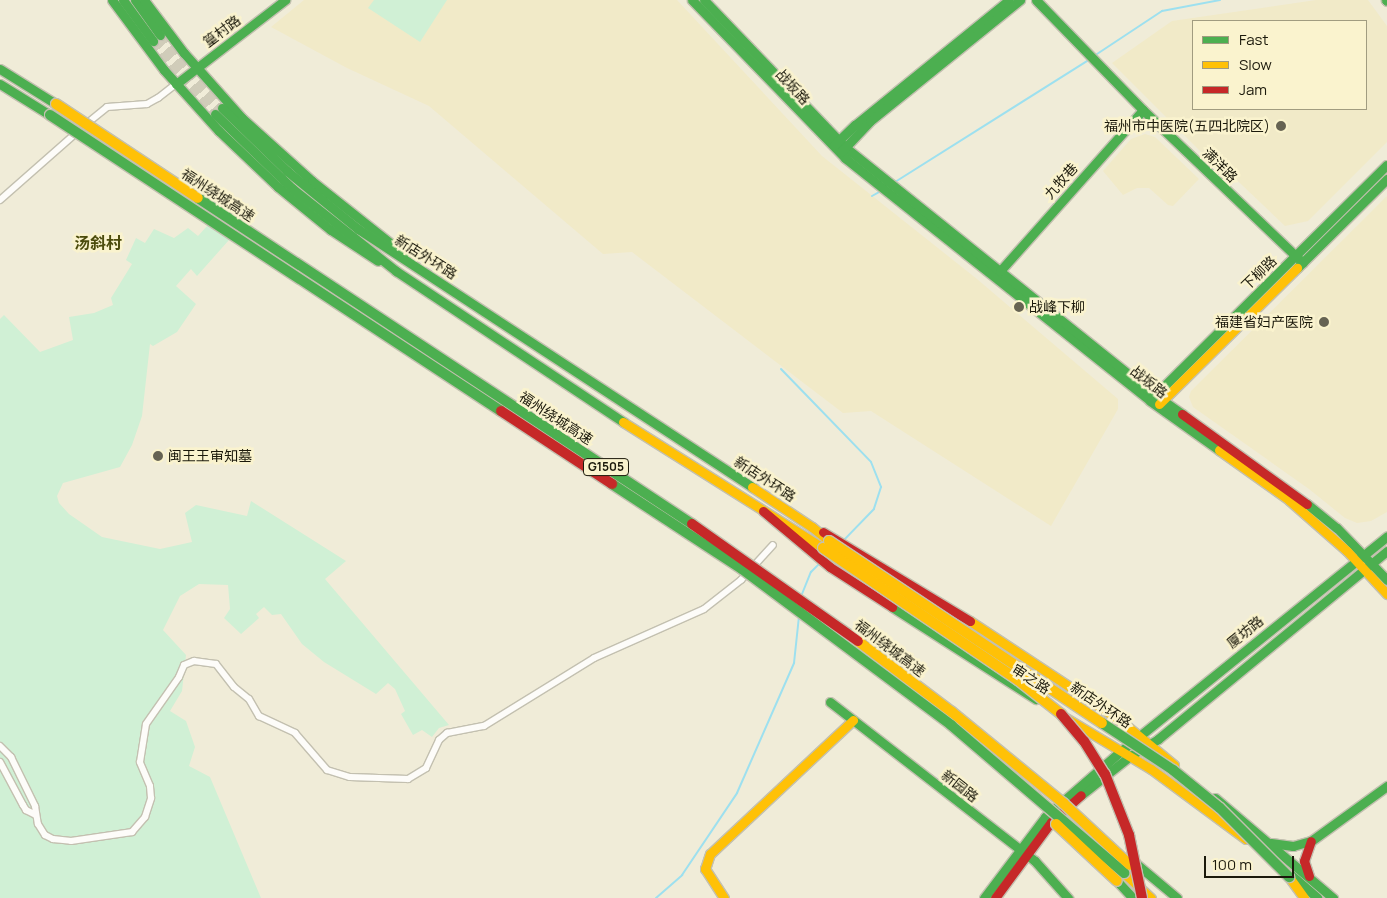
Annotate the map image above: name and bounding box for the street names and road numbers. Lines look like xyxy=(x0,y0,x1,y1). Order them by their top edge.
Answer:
street label: 篁村路 xyxy=(200,12,244,50)
street label: 战坂路 xyxy=(773,66,813,108)
street label: 满洋路 xyxy=(1199,144,1241,186)
street label: 九牧巷 xyxy=(1041,160,1081,202)
street label: 福州绕城高速 xyxy=(178,165,258,225)
street label: 新店外环路 xyxy=(392,231,460,283)
street label: 下柳路 xyxy=(1238,252,1280,294)
street label: 战坂路 xyxy=(1127,362,1171,402)
street label: 福州绕城高速 xyxy=(516,388,596,448)
street label: 新店外环路 xyxy=(731,453,799,505)
road number: G1505 xyxy=(582,458,630,477)
street label: 厦坊路 xyxy=(1223,612,1267,652)
street label: 福州绕城高速 xyxy=(851,616,929,680)
street label: 审之路 xyxy=(1009,661,1053,697)
street label: 新店外环路 xyxy=(1067,678,1135,732)
street label: 新园路 xyxy=(938,766,982,806)

